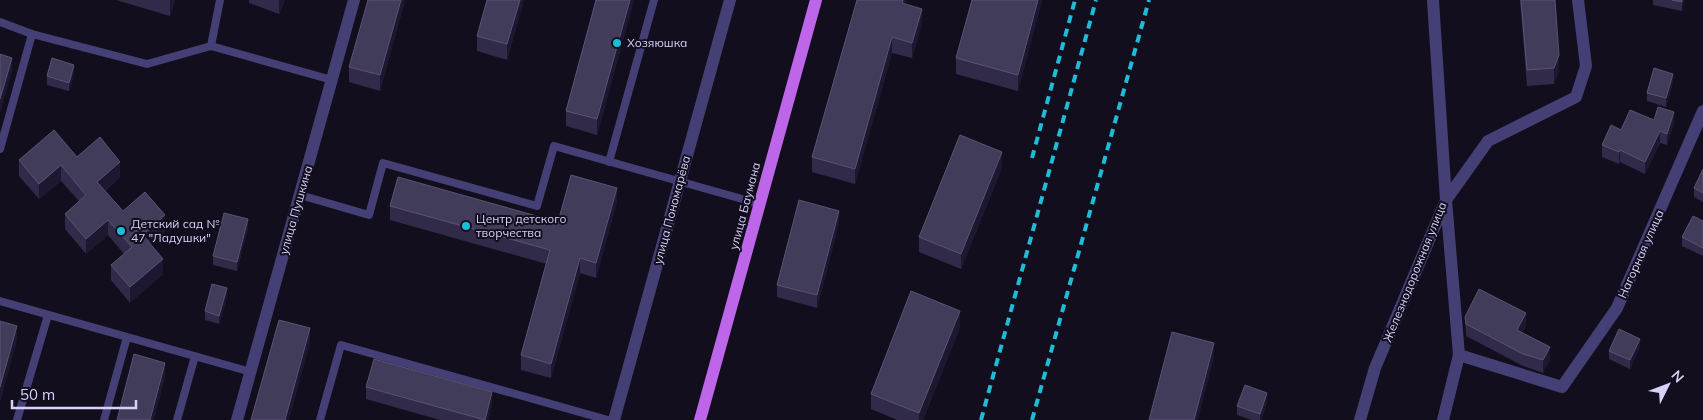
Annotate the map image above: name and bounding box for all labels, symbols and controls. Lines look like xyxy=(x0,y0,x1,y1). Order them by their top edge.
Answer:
place label: Хозяюшка xyxy=(627,35,687,50)
marker: Хозяюшка xyxy=(611,37,623,49)
street label: улица Пономарёва xyxy=(650,154,693,266)
street label: улица Баумана xyxy=(726,160,763,251)
street label: улица Пушкина xyxy=(276,164,315,256)
street label: Железнодорожная улица xyxy=(1380,200,1450,344)
street label: Нагорная улица xyxy=(1614,207,1667,300)
place label: Центр детского творчества xyxy=(476,211,567,240)
place label: Детский сад № 47 "Ладушки" xyxy=(131,216,219,245)
marker: Центр детского творчества xyxy=(460,220,472,232)
marker: Детский сад № 47 "Ладушки" xyxy=(115,225,127,237)
north arrow xyxy=(1643,360,1693,410)
text: N xyxy=(1667,366,1688,386)
scale bar xyxy=(12,378,136,410)
text: 50 m xyxy=(20,385,55,404)

